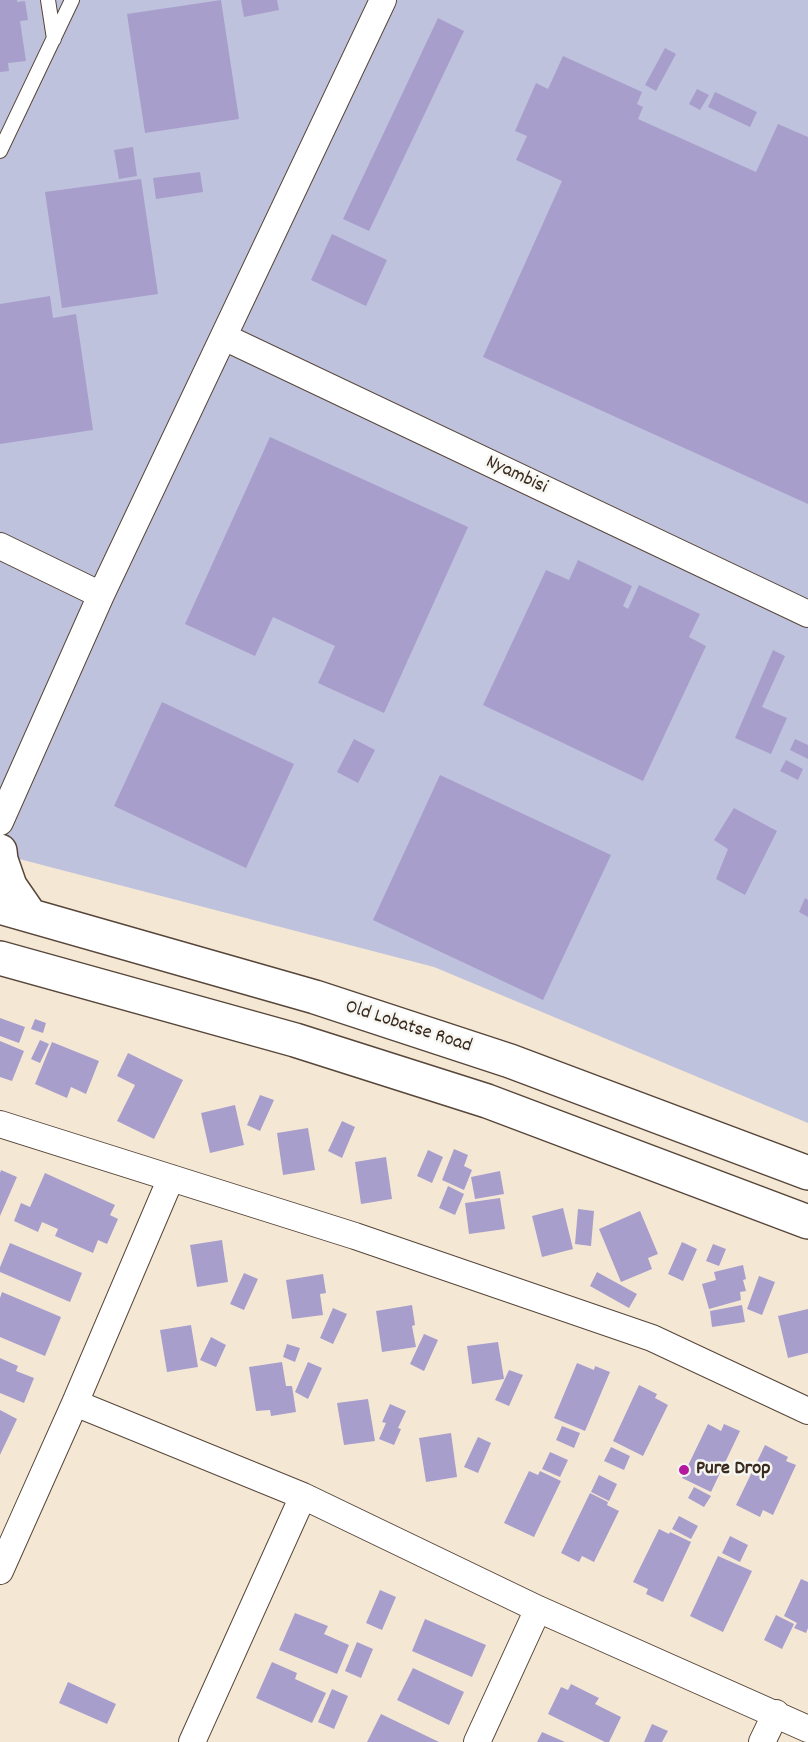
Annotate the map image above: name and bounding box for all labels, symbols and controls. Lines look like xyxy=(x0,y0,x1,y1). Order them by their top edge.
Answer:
street label: Nyambisi xyxy=(481,451,551,501)
street label: Old Lobatse Road xyxy=(342,996,474,1060)
place label: Pure Drop xyxy=(696,1458,770,1482)
marker: Pure Drop xyxy=(677,1463,691,1477)

